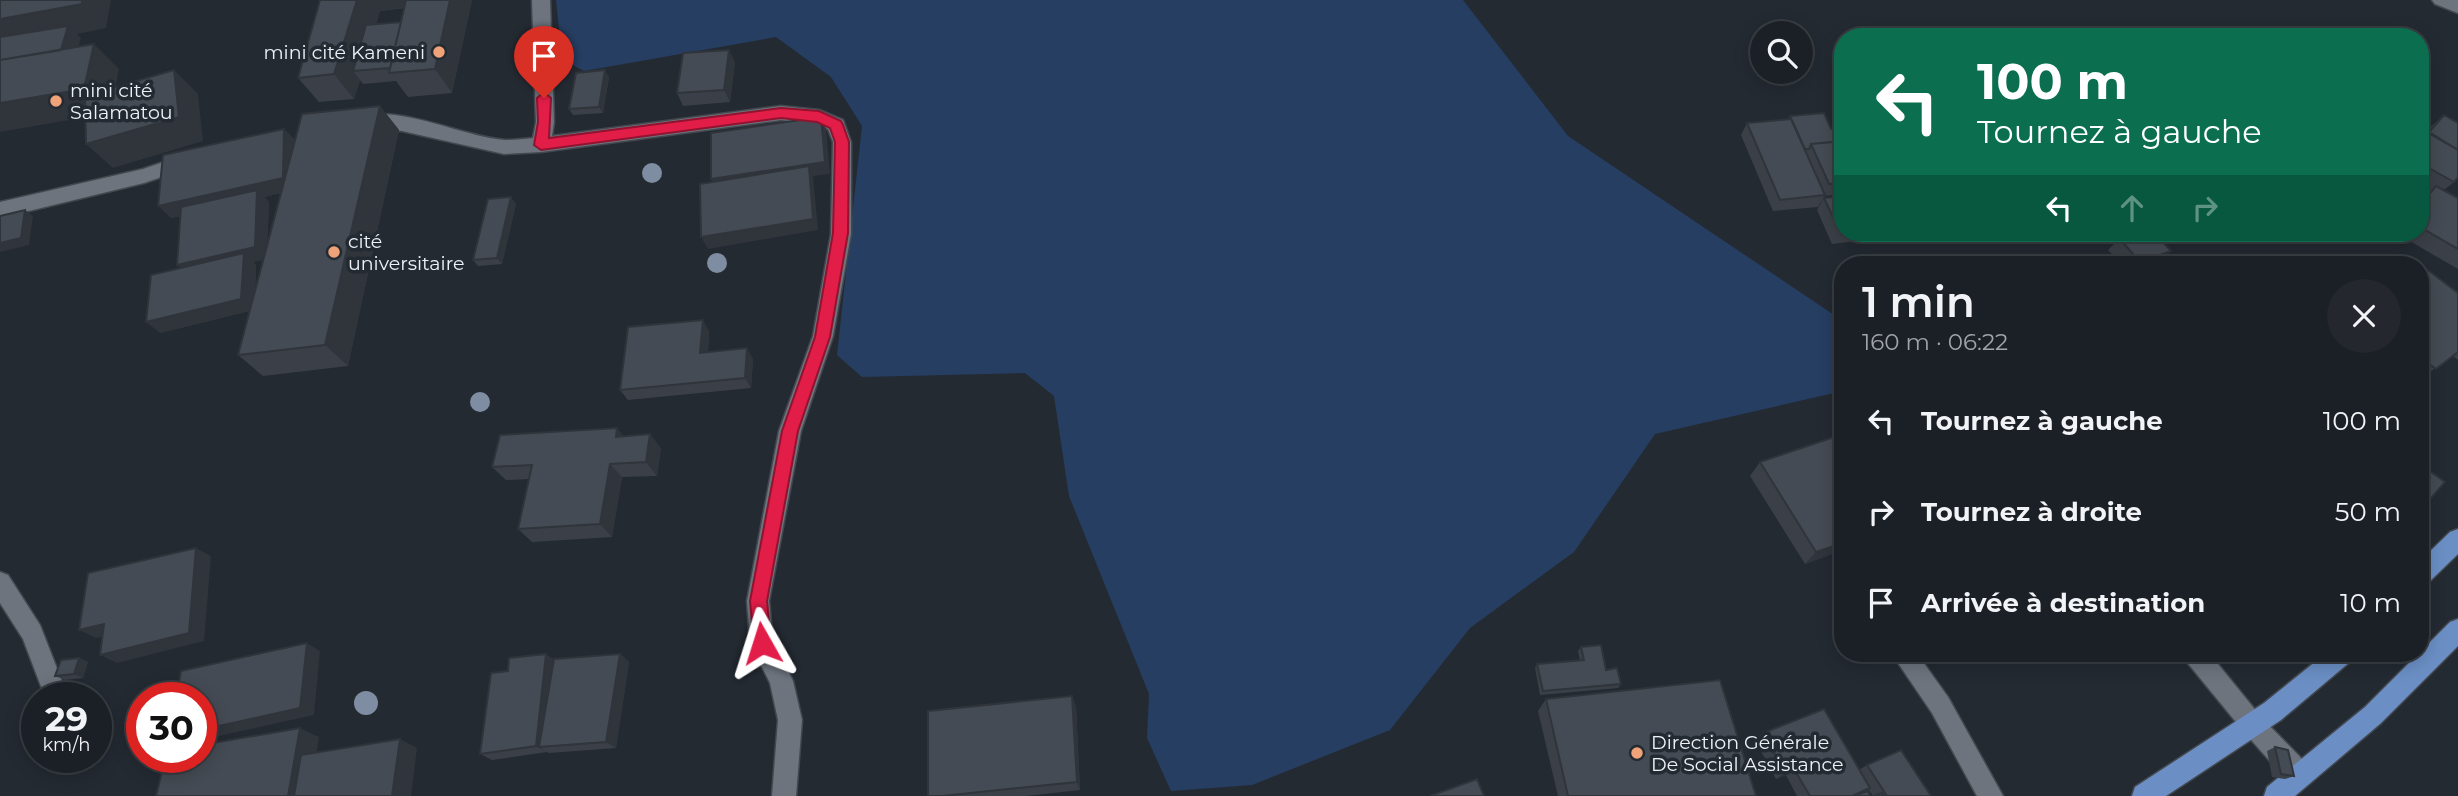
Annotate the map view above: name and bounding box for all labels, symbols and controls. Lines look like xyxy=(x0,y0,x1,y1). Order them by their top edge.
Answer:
map controls xyxy=(1750,21,1813,84)
button: search xyxy=(1750,21,1813,84)
pin xyxy=(514,26,574,98)
icon: arrive xyxy=(525,37,563,75)
place label: mini cité Kameni xyxy=(263,41,425,64)
marker: mini cité Kameni xyxy=(431,44,447,60)
text: 100 m xyxy=(1977,52,2128,111)
icon: left xyxy=(1862,56,1953,147)
place label: mini cité Salamatou xyxy=(70,79,173,124)
marker: mini cité Salamatou xyxy=(48,93,64,109)
text: Tournez à gauche xyxy=(1977,112,2262,151)
icon: left xyxy=(2040,189,2078,227)
icon: ahead xyxy=(2113,189,2151,227)
icon: right xyxy=(2186,189,2224,227)
place label: cité universitaire xyxy=(348,230,465,275)
marker: cité universitaire xyxy=(326,244,342,260)
text: 1 min xyxy=(1862,276,1975,328)
button: close xyxy=(2327,279,2401,353)
text: 160 m · 06:22 xyxy=(1862,328,2008,356)
icon: left xyxy=(1862,402,1900,440)
text: Tournez à gauche xyxy=(1921,405,2163,437)
text: 100 m xyxy=(2323,405,2401,437)
icon: right xyxy=(1862,493,1900,531)
text: Tournez à droite xyxy=(1921,496,2142,528)
text: 50 m xyxy=(2335,496,2401,528)
icon: arrive xyxy=(1862,584,1900,622)
text: Arrivée à destination xyxy=(1921,587,2205,619)
text: 10 m xyxy=(2340,587,2401,619)
position arrow xyxy=(725,606,799,680)
speed limit sign: 30 xyxy=(126,682,217,773)
text: 29 xyxy=(45,697,88,740)
place label: Direction Générale De Social Assistance xyxy=(1651,731,1844,776)
text: km/h xyxy=(42,734,91,756)
marker: Direction Générale De Social Assistance xyxy=(1629,745,1645,761)

